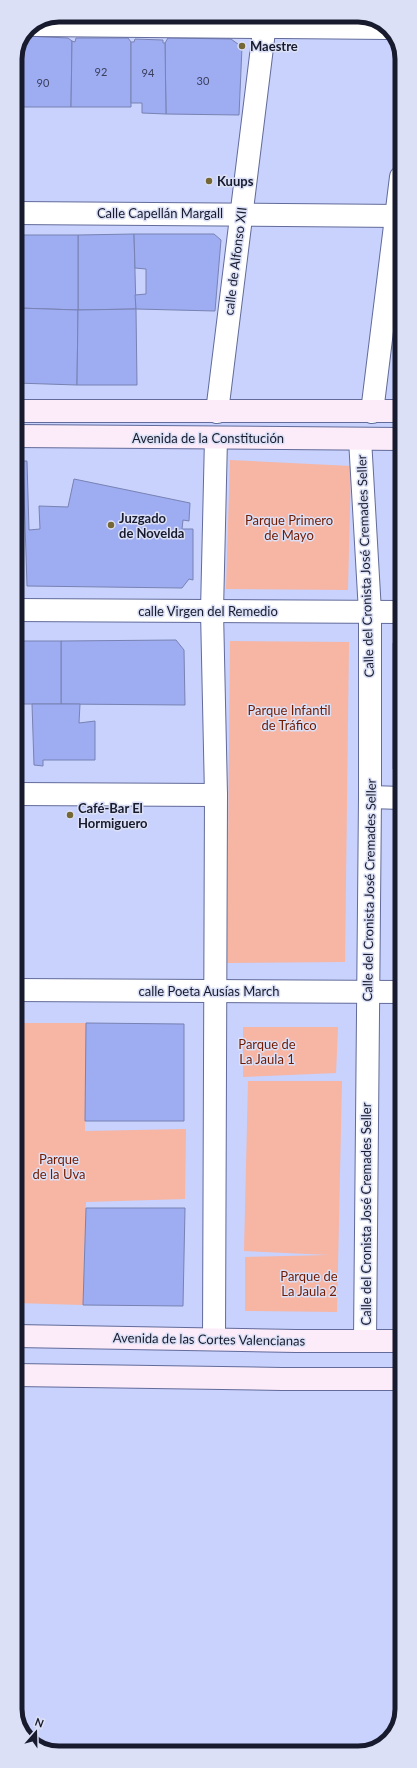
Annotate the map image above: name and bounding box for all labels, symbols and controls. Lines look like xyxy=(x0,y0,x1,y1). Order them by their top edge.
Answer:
place label: Maestre xyxy=(250,38,298,54)
marker: Maestre xyxy=(237,41,247,51)
house number: 92 xyxy=(95,65,107,78)
house number: 94 xyxy=(142,66,155,79)
house number: 30 xyxy=(197,74,210,87)
house number: 90 xyxy=(37,76,50,89)
place label: Kuups xyxy=(217,173,254,189)
marker: Kuups xyxy=(204,176,214,186)
street label: Calle Capellán Margall xyxy=(97,205,223,221)
street label: calle de Alfonso XII xyxy=(220,206,250,316)
street label: Avenida de la Constitución xyxy=(132,430,284,446)
street label: Calle del Cronista José Cremades Seller xyxy=(353,454,377,678)
place label: Juzgado de Novelda xyxy=(119,510,184,541)
park label: Parque Primero de Mayo xyxy=(245,512,333,543)
marker: Juzgado de Novelda xyxy=(106,520,116,530)
street label: calle Virgen del Remedio xyxy=(138,603,278,619)
park label: Parque Infantil de Tráfico xyxy=(247,702,331,733)
street label: Calle del Cronista José Cremades Seller xyxy=(359,778,379,1002)
place label: Café-Bar El Hormiguero xyxy=(78,800,148,831)
marker: Café-Bar El Hormiguero xyxy=(65,810,75,820)
street label: calle Poeta Ausías March xyxy=(139,983,279,999)
park label: Parque de La Jaula 1 xyxy=(238,1036,296,1067)
street label: Calle del Cronista José Cremades Seller xyxy=(358,1102,374,1325)
park label: Parque de la Uva xyxy=(33,1151,85,1182)
park label: Parque de La Jaula 2 xyxy=(280,1268,338,1299)
street label: Avenida de las Cortes Valencianas xyxy=(113,1329,306,1349)
north arrow xyxy=(16,1712,56,1752)
text: N xyxy=(33,1715,46,1730)

